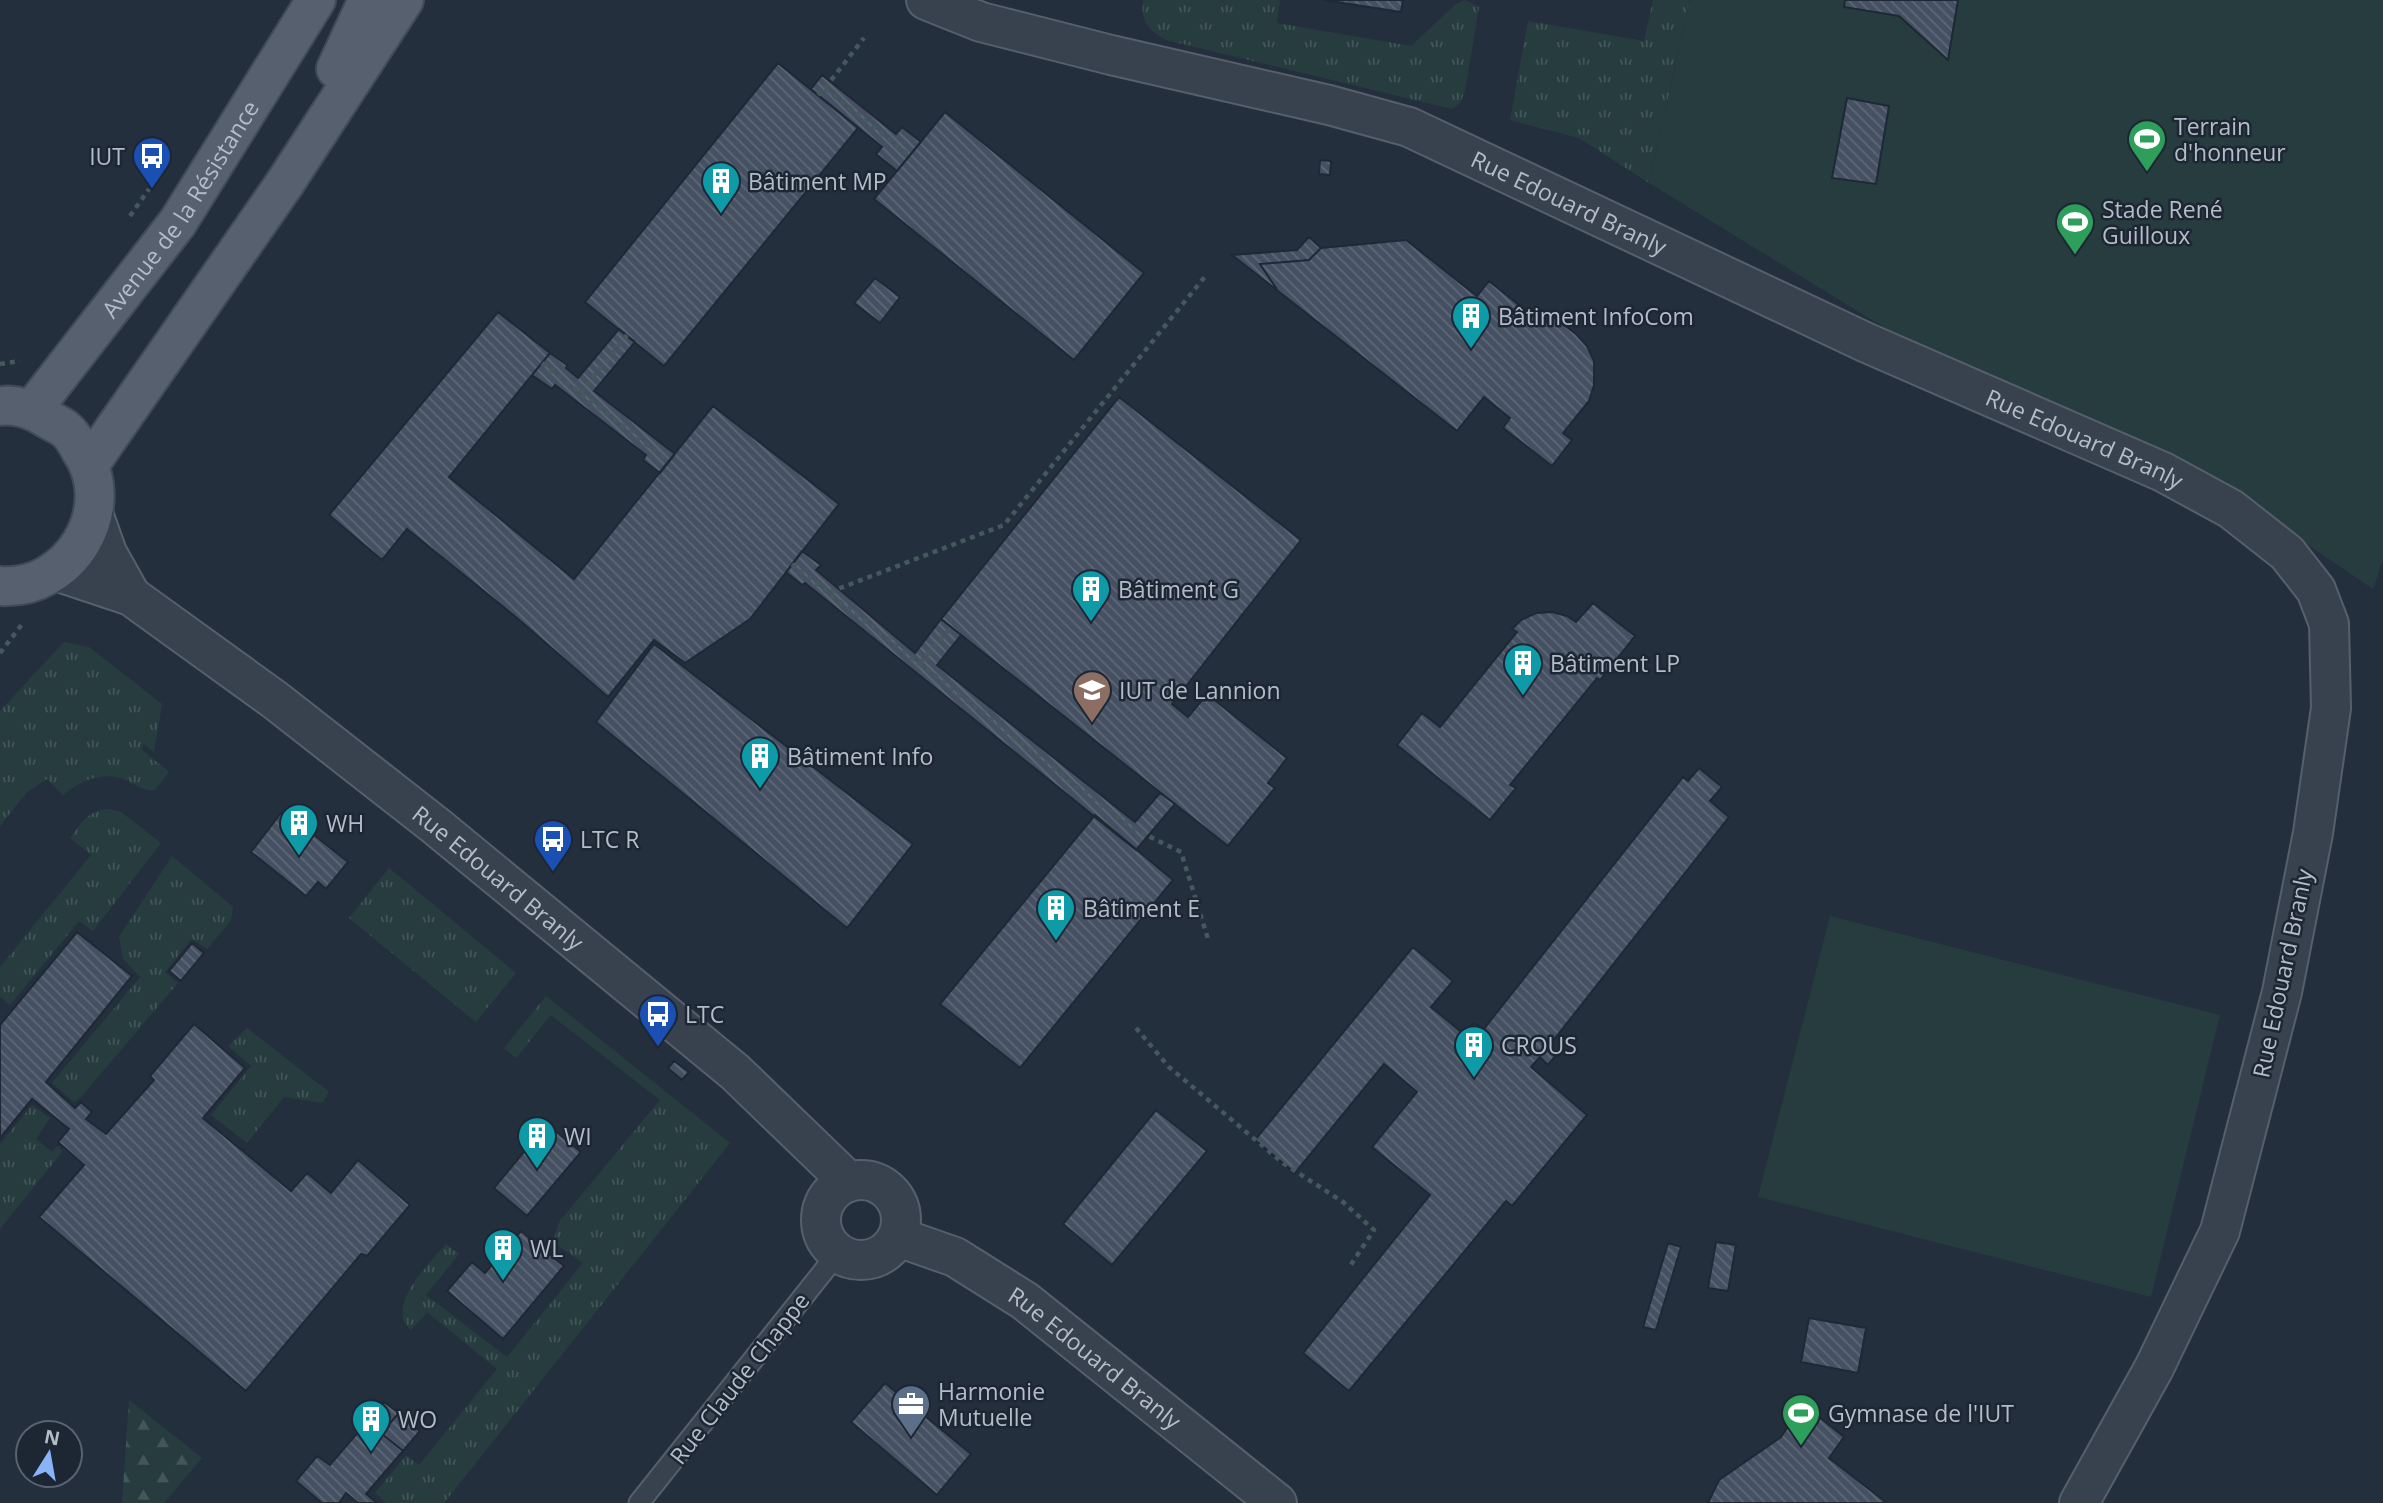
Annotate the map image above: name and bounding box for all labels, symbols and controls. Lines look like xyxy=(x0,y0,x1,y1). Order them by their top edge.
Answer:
street label: Avenue de la Résistance xyxy=(94,94,266,324)
place label: Terrain d'honneur xyxy=(2174,110,2286,168)
sports icon: Terrain d'honneur xyxy=(2126,118,2168,173)
bus stop icon: IUT xyxy=(131,135,173,190)
place label: IUT xyxy=(89,140,125,172)
street label: Rue Edouard Branly xyxy=(1466,143,1673,263)
building icon: Bâtiment MP xyxy=(700,160,742,215)
place label: Bâtiment MP xyxy=(748,165,887,197)
place label: Stade René Guilloux xyxy=(2102,193,2223,251)
sports icon: Stade René Guilloux xyxy=(2054,201,2096,256)
building icon: Bâtiment InfoCom xyxy=(1450,295,1492,350)
place label: Bâtiment InfoCom xyxy=(1498,300,1694,332)
street label: Rue Edouard Branly xyxy=(1981,381,2190,496)
building icon: Bâtiment G xyxy=(1070,568,1112,623)
place label: Bâtiment G xyxy=(1118,573,1239,605)
building icon: Bâtiment LP xyxy=(1502,642,1544,697)
place label: Bâtiment LP xyxy=(1550,647,1680,679)
school or university icon: IUT de Lannion xyxy=(1071,669,1113,724)
place label: IUT de Lannion xyxy=(1119,674,1281,706)
building icon: Bâtiment Info xyxy=(739,735,781,790)
place label: Bâtiment Info xyxy=(787,740,933,772)
street label: Rue Edouard Branly xyxy=(406,798,591,958)
building icon: WH xyxy=(278,802,320,857)
place label: WH xyxy=(326,807,364,839)
bus stop icon: LTC R xyxy=(532,818,574,873)
place label: LTC R xyxy=(580,823,639,855)
street label: Rue Edouard Branly xyxy=(2244,865,2320,1080)
building icon: Bâtiment E xyxy=(1035,887,1077,942)
place label: Bâtiment E xyxy=(1083,892,1200,924)
bus stop icon: LTC xyxy=(637,993,679,1048)
place label: LTC xyxy=(685,998,724,1030)
building icon: CROUS xyxy=(1453,1024,1495,1079)
place label: CROUS xyxy=(1501,1029,1577,1061)
building icon: WI xyxy=(516,1115,558,1170)
place label: WI xyxy=(564,1120,592,1152)
building icon: WL xyxy=(482,1227,524,1282)
place label: WL xyxy=(530,1232,563,1264)
street label: Rue Edouard Branly xyxy=(1003,1279,1189,1437)
street label: Rue Claude Chappe xyxy=(662,1286,816,1470)
place label: Harmonie Mutuelle xyxy=(938,1375,1045,1433)
office icon: Harmonie Mutuelle xyxy=(890,1383,932,1438)
sports icon: Gymnase de l'IUT xyxy=(1780,1392,1822,1447)
place label: Gymnase de l'IUT xyxy=(1828,1397,2014,1429)
building icon: WO xyxy=(350,1398,392,1453)
place label: WO xyxy=(398,1403,437,1435)
north arrow xyxy=(14,1419,84,1489)
text: N xyxy=(42,1423,62,1452)

